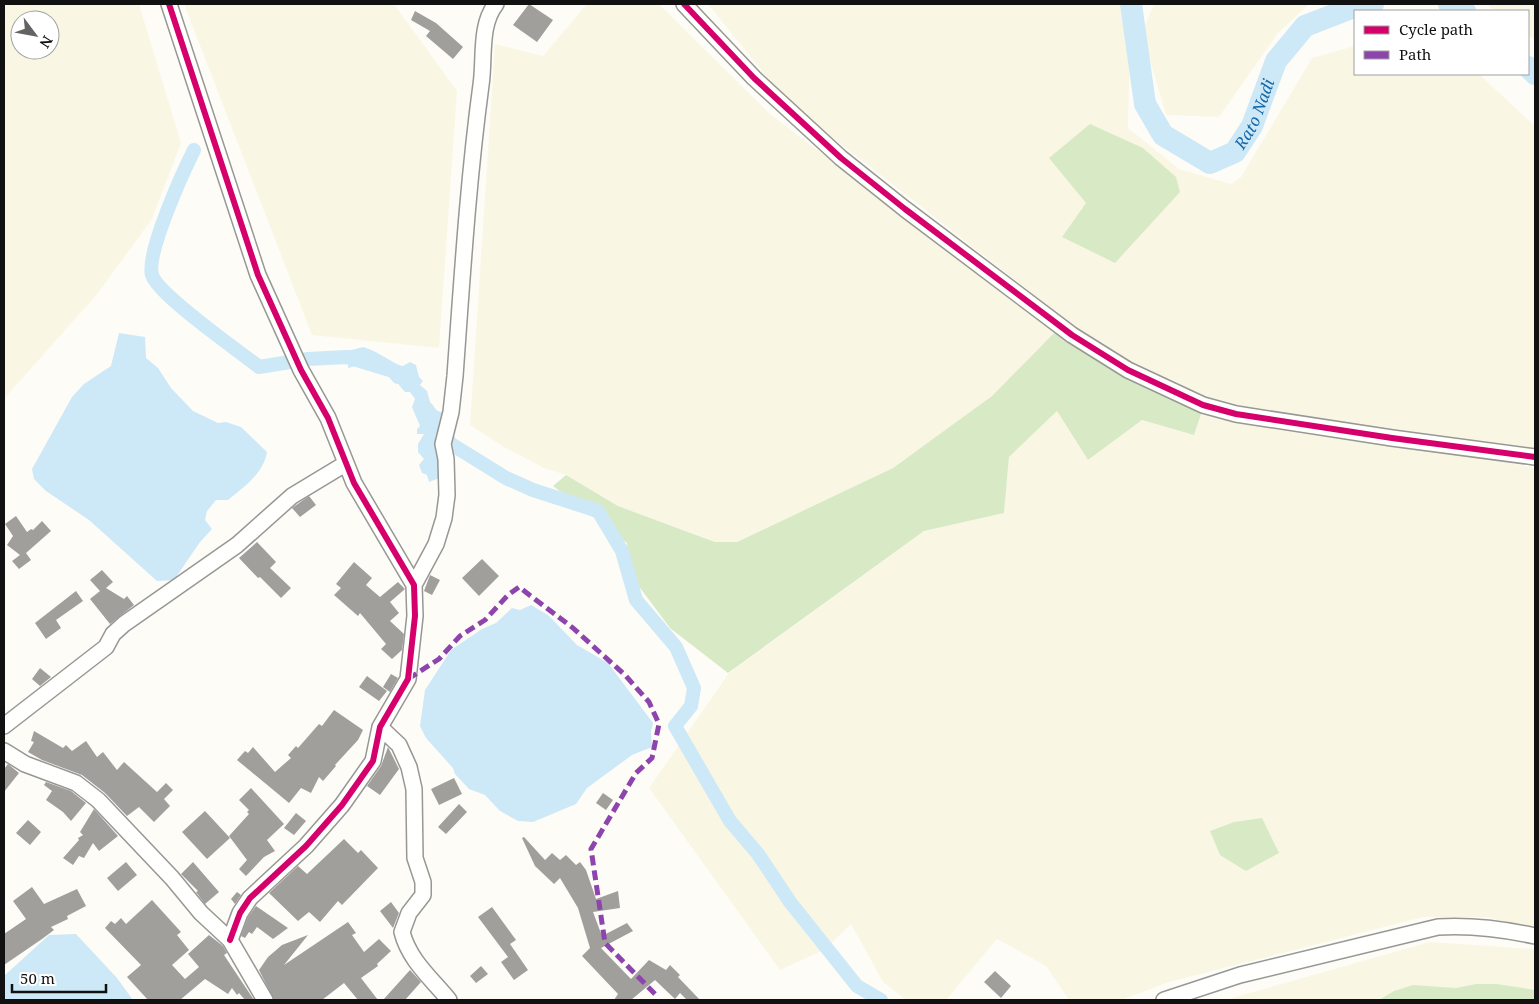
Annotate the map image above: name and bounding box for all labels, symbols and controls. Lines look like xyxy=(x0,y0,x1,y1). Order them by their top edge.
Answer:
north arrow xyxy=(10,10,60,60)
legend xyxy=(1354,10,1529,75)
text: Cycle path xyxy=(1399,19,1474,39)
text: N xyxy=(35,32,57,52)
text: Path xyxy=(1399,44,1432,64)
water label: Rato Nadi xyxy=(1228,76,1279,154)
scale bar xyxy=(12,962,106,994)
text: 50 m xyxy=(20,968,55,988)

